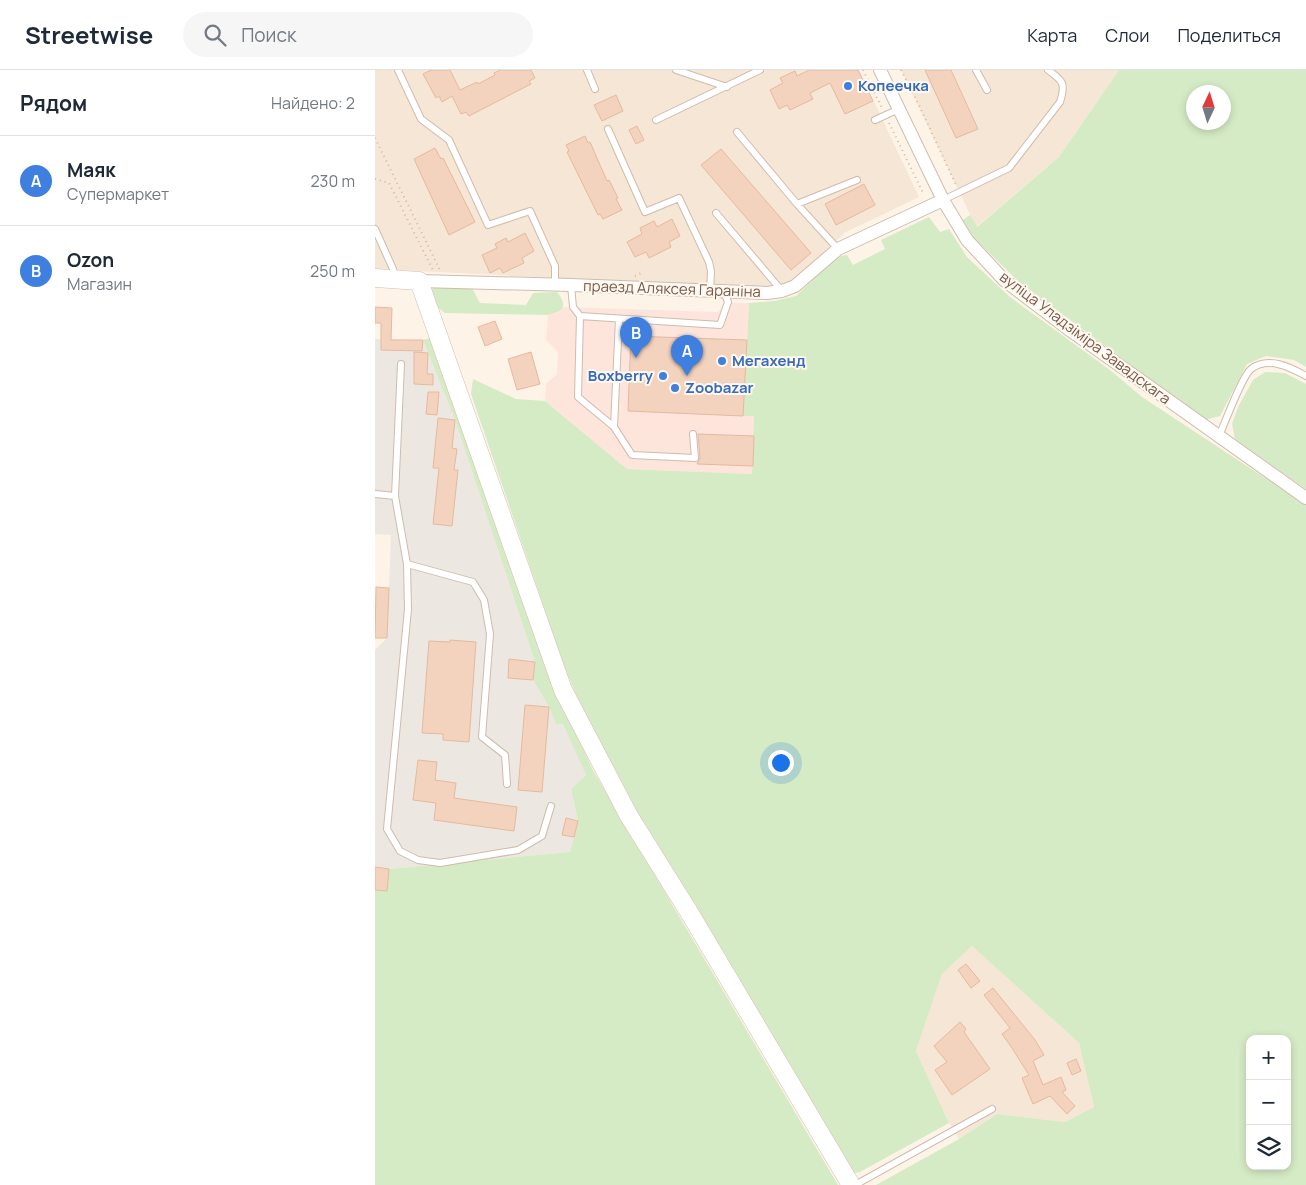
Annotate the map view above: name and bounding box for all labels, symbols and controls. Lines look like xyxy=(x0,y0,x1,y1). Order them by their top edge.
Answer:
search box xyxy=(183,12,533,57)
text: Streetwise xyxy=(25,18,153,51)
icon: search xyxy=(201,21,229,49)
text: Поиск xyxy=(241,22,296,48)
text: Карта xyxy=(1027,23,1077,47)
text: Слои xyxy=(1105,23,1149,47)
text: Поделиться xyxy=(1177,23,1281,47)
place label: Копеечка xyxy=(858,75,929,96)
marker: Копеечка xyxy=(842,80,854,92)
north arrow xyxy=(1186,85,1231,130)
text: Рядом xyxy=(20,89,87,117)
text: Найдено: 2 xyxy=(271,92,355,114)
text: Маяк xyxy=(67,157,116,183)
text: A xyxy=(31,170,41,192)
text: 230 m xyxy=(311,170,355,192)
text: Супермаркет xyxy=(67,183,169,205)
text: Ozon xyxy=(67,247,114,273)
text: B xyxy=(31,260,41,282)
text: 250 m xyxy=(310,260,355,282)
street label: вуліца Уладзіміра Завадскага xyxy=(995,266,1175,409)
text: Магазин xyxy=(67,273,132,295)
street label: праезд Аляксея Гараніна xyxy=(583,275,761,302)
pin: B xyxy=(620,317,652,358)
pin: A xyxy=(671,335,703,376)
place label: Мегахенд xyxy=(732,350,806,371)
marker: Мегахенд xyxy=(716,355,728,367)
place label: Boxberry xyxy=(588,365,654,386)
marker: Boxberry xyxy=(657,370,669,382)
place label: Zoobazar xyxy=(685,377,754,398)
marker: Zoobazar xyxy=(669,382,681,394)
your location xyxy=(768,750,794,776)
map controls xyxy=(1246,1035,1291,1170)
button: + xyxy=(1246,1035,1291,1080)
button: − xyxy=(1246,1080,1291,1125)
button: layers xyxy=(1246,1125,1291,1170)

